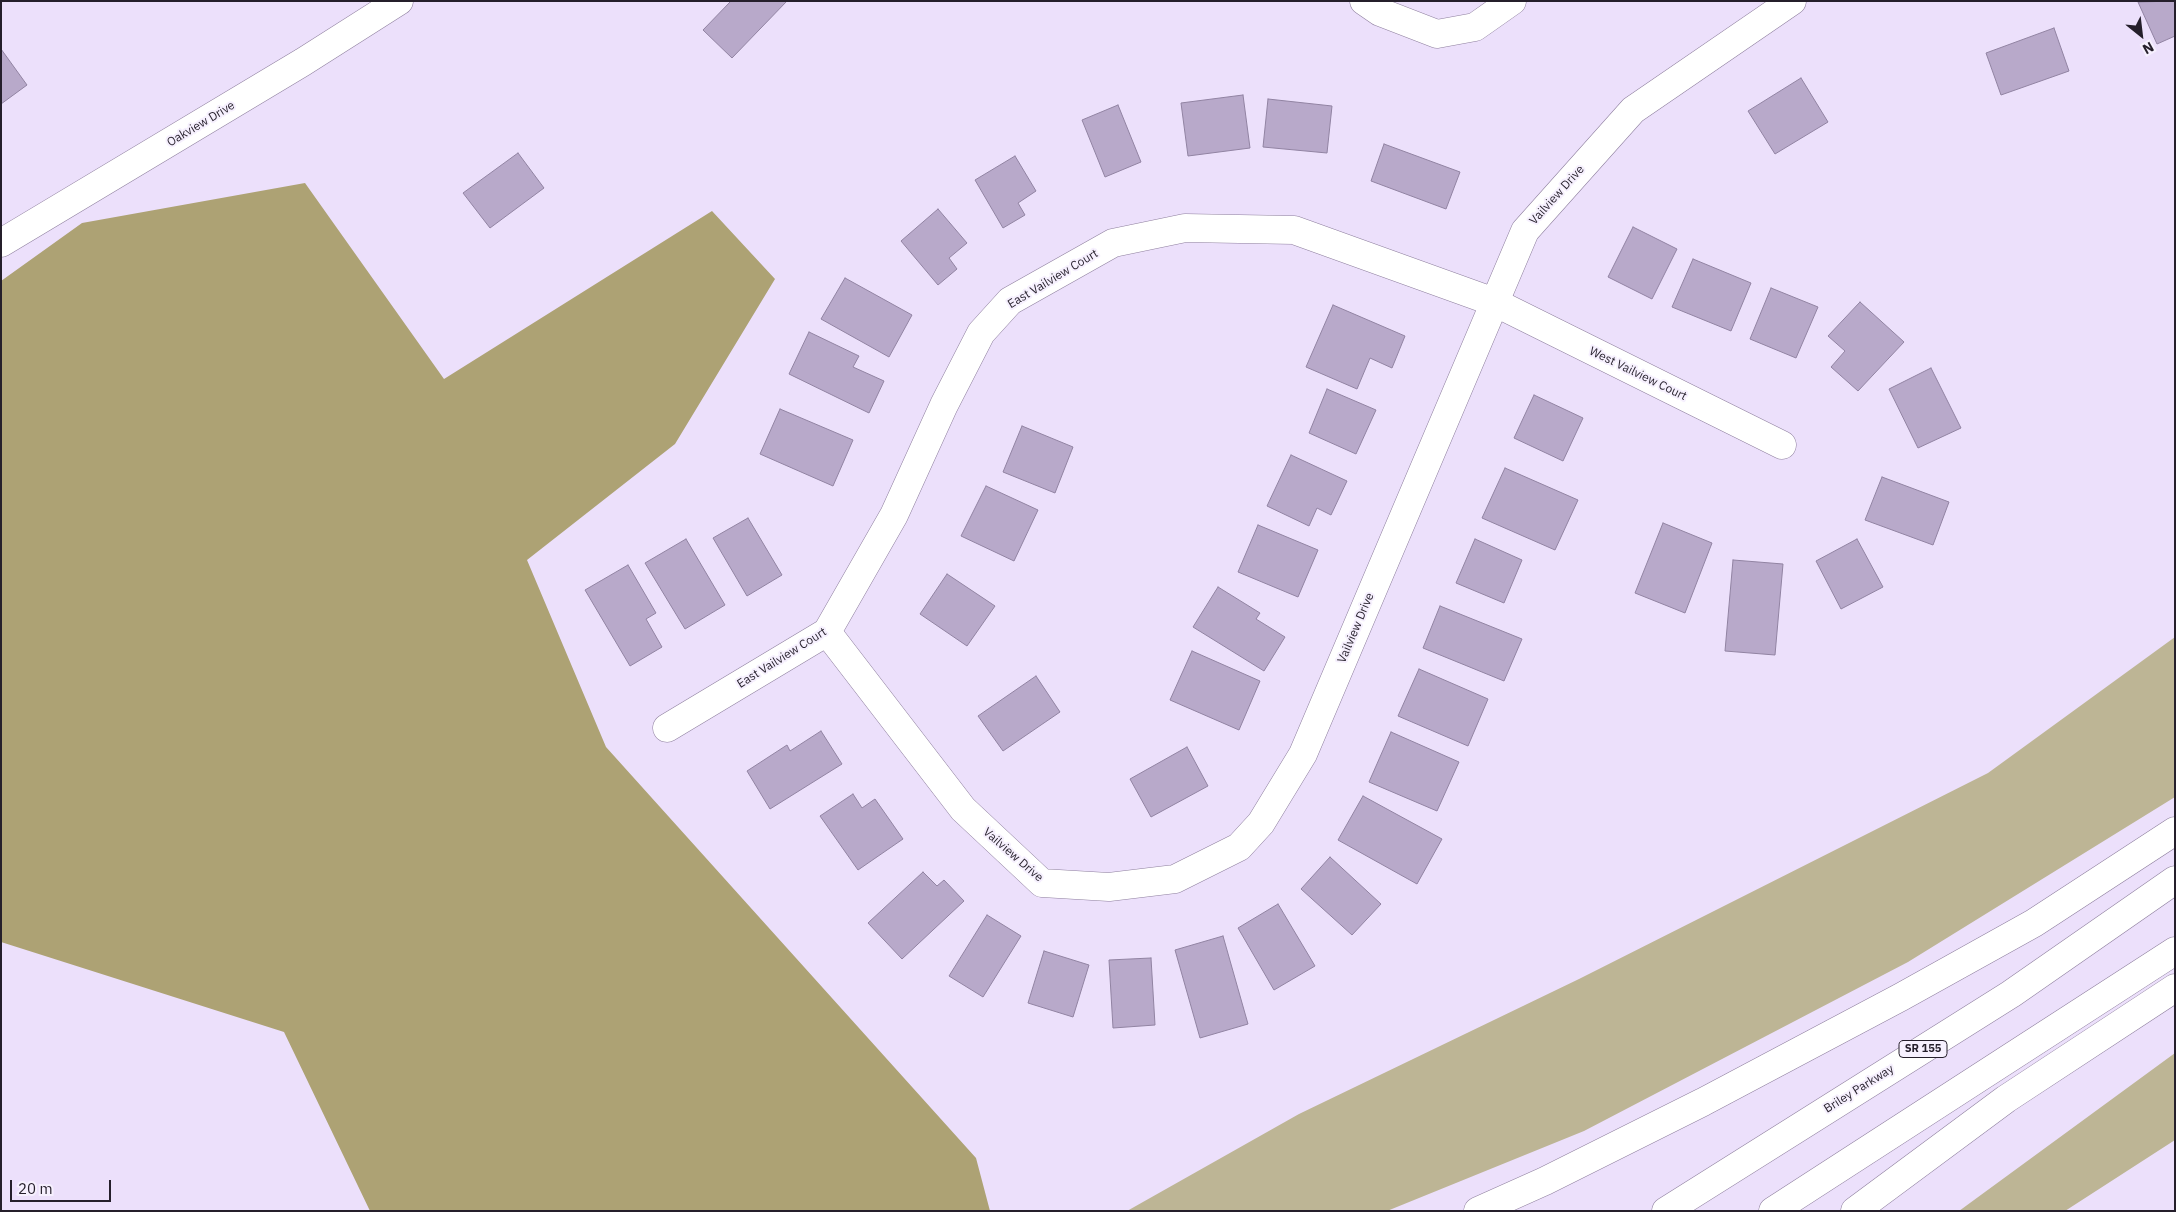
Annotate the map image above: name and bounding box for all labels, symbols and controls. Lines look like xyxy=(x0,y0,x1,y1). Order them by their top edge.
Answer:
north arrow xyxy=(2116,10,2166,60)
text: N xyxy=(2139,38,2157,58)
street label: Oakview Drive xyxy=(165,98,237,150)
street label: Vailview Drive xyxy=(1527,162,1587,228)
street label: East Vailview Court xyxy=(1005,246,1101,312)
street label: West Vailview Court xyxy=(1587,344,1689,404)
street label: Vailview Drive xyxy=(1335,591,1377,665)
street label: East Vailview Court xyxy=(735,625,829,691)
street label: Vailview Drive xyxy=(980,825,1046,885)
road number: SR 155 xyxy=(1899,1040,1947,1058)
street label: Briley Parkway xyxy=(1821,1062,1897,1116)
scale bar xyxy=(12,1170,114,1202)
text: 20 m xyxy=(18,1179,53,1198)

